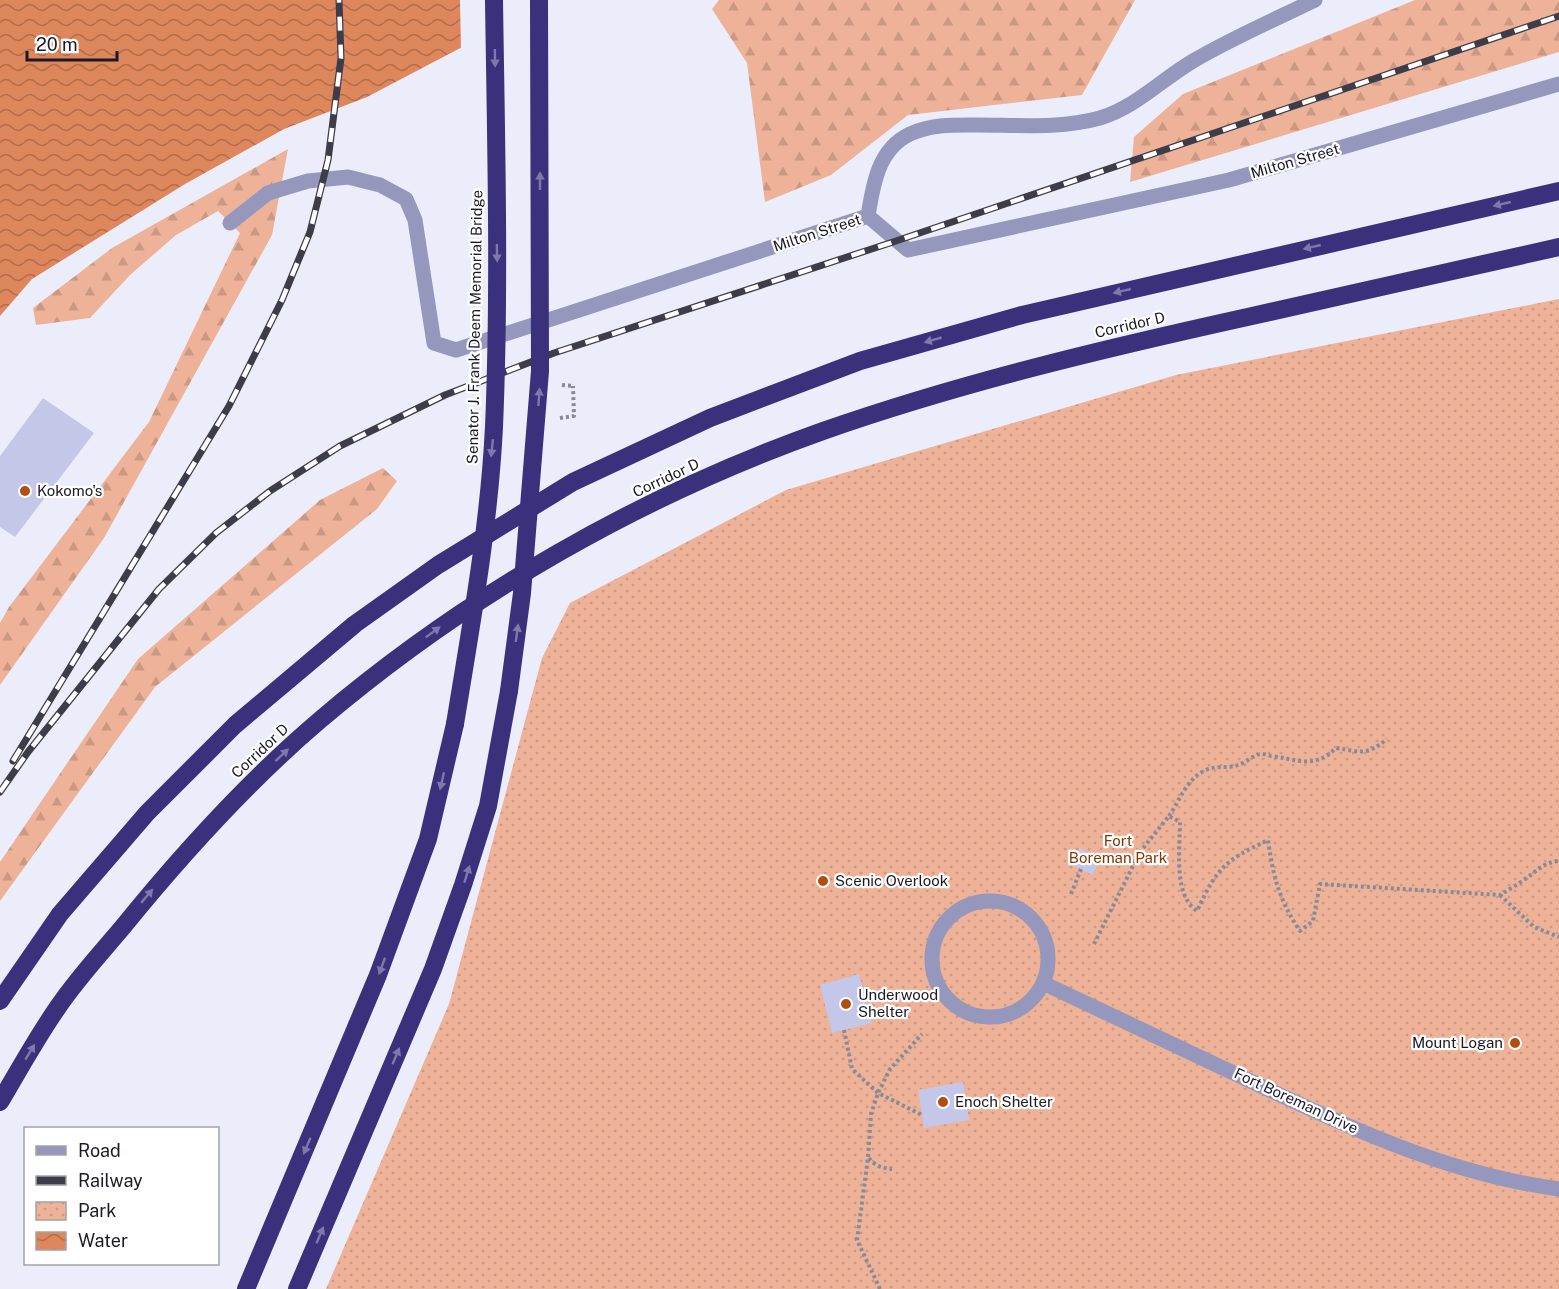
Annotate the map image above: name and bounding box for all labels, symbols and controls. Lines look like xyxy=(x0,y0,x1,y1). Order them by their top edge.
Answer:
scale bar xyxy=(27,24,117,62)
text: 20 m xyxy=(36,34,78,55)
one-way arrow xyxy=(490,49,500,68)
street label: Milton Street xyxy=(1249,140,1341,181)
one-way arrow xyxy=(535,171,545,190)
street label: Senator J. Frank Deem Memorial Bridge xyxy=(464,190,485,464)
one-way arrow xyxy=(1493,200,1511,210)
street label: Milton Street xyxy=(771,210,863,255)
one-way arrow xyxy=(1303,243,1321,253)
one-way arrow xyxy=(492,244,502,263)
one-way arrow xyxy=(1113,287,1131,297)
street label: Corridor D xyxy=(1093,308,1167,341)
one-way arrow xyxy=(924,336,942,345)
one-way arrow xyxy=(534,387,543,406)
one-way arrow xyxy=(487,439,497,458)
street label: Corridor D xyxy=(630,455,702,500)
place label: Kokomo's xyxy=(37,482,102,499)
marker: Kokomo's xyxy=(18,484,32,498)
one-way arrow xyxy=(513,623,522,642)
one-way arrow xyxy=(424,626,440,638)
street label: Corridor D xyxy=(228,720,292,781)
one-way arrow xyxy=(275,749,289,763)
one-way arrow xyxy=(436,772,446,790)
park label: Fort Boreman Park xyxy=(1069,832,1167,866)
one-way arrow xyxy=(463,865,472,883)
place label: Scenic Overlook xyxy=(835,872,948,889)
marker: Scenic Overlook xyxy=(816,874,830,888)
one-way arrow xyxy=(141,888,154,904)
one-way arrow xyxy=(376,957,386,975)
place label: Underwood Shelter xyxy=(858,986,938,1020)
marker: Underwood Shelter xyxy=(839,997,853,1011)
place label: Mount Logan xyxy=(1412,1034,1503,1051)
marker: Mount Logan xyxy=(1508,1036,1522,1050)
one-way arrow xyxy=(25,1044,36,1060)
one-way arrow xyxy=(391,1046,401,1064)
street label: Fort Boreman Drive xyxy=(1232,1064,1361,1137)
place label: Enoch Shelter xyxy=(955,1093,1053,1110)
marker: Enoch Shelter xyxy=(936,1095,950,1109)
legend xyxy=(24,1127,219,1265)
one-way arrow xyxy=(302,1137,311,1155)
text: Road xyxy=(78,1140,121,1161)
text: Railway xyxy=(78,1170,143,1191)
text: Park xyxy=(78,1200,116,1221)
one-way arrow xyxy=(315,1226,325,1244)
text: Water xyxy=(78,1230,128,1251)

